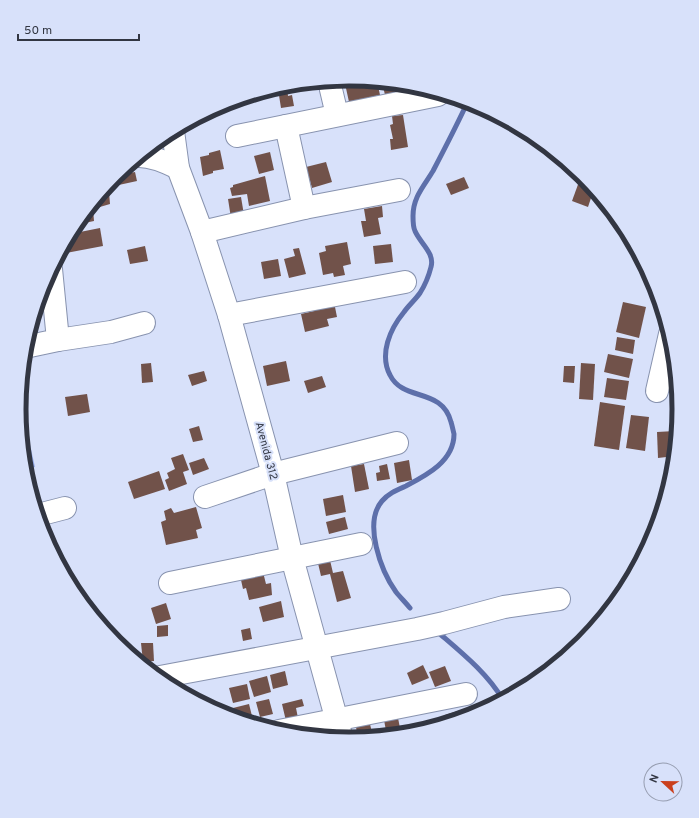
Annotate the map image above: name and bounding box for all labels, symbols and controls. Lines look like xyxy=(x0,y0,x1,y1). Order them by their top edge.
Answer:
scale bar xyxy=(18,16,139,42)
text: 50 m xyxy=(24,23,52,39)
street label: Avenida 312 xyxy=(252,420,280,482)
north arrow xyxy=(643,762,683,802)
text: N xyxy=(647,772,663,785)

